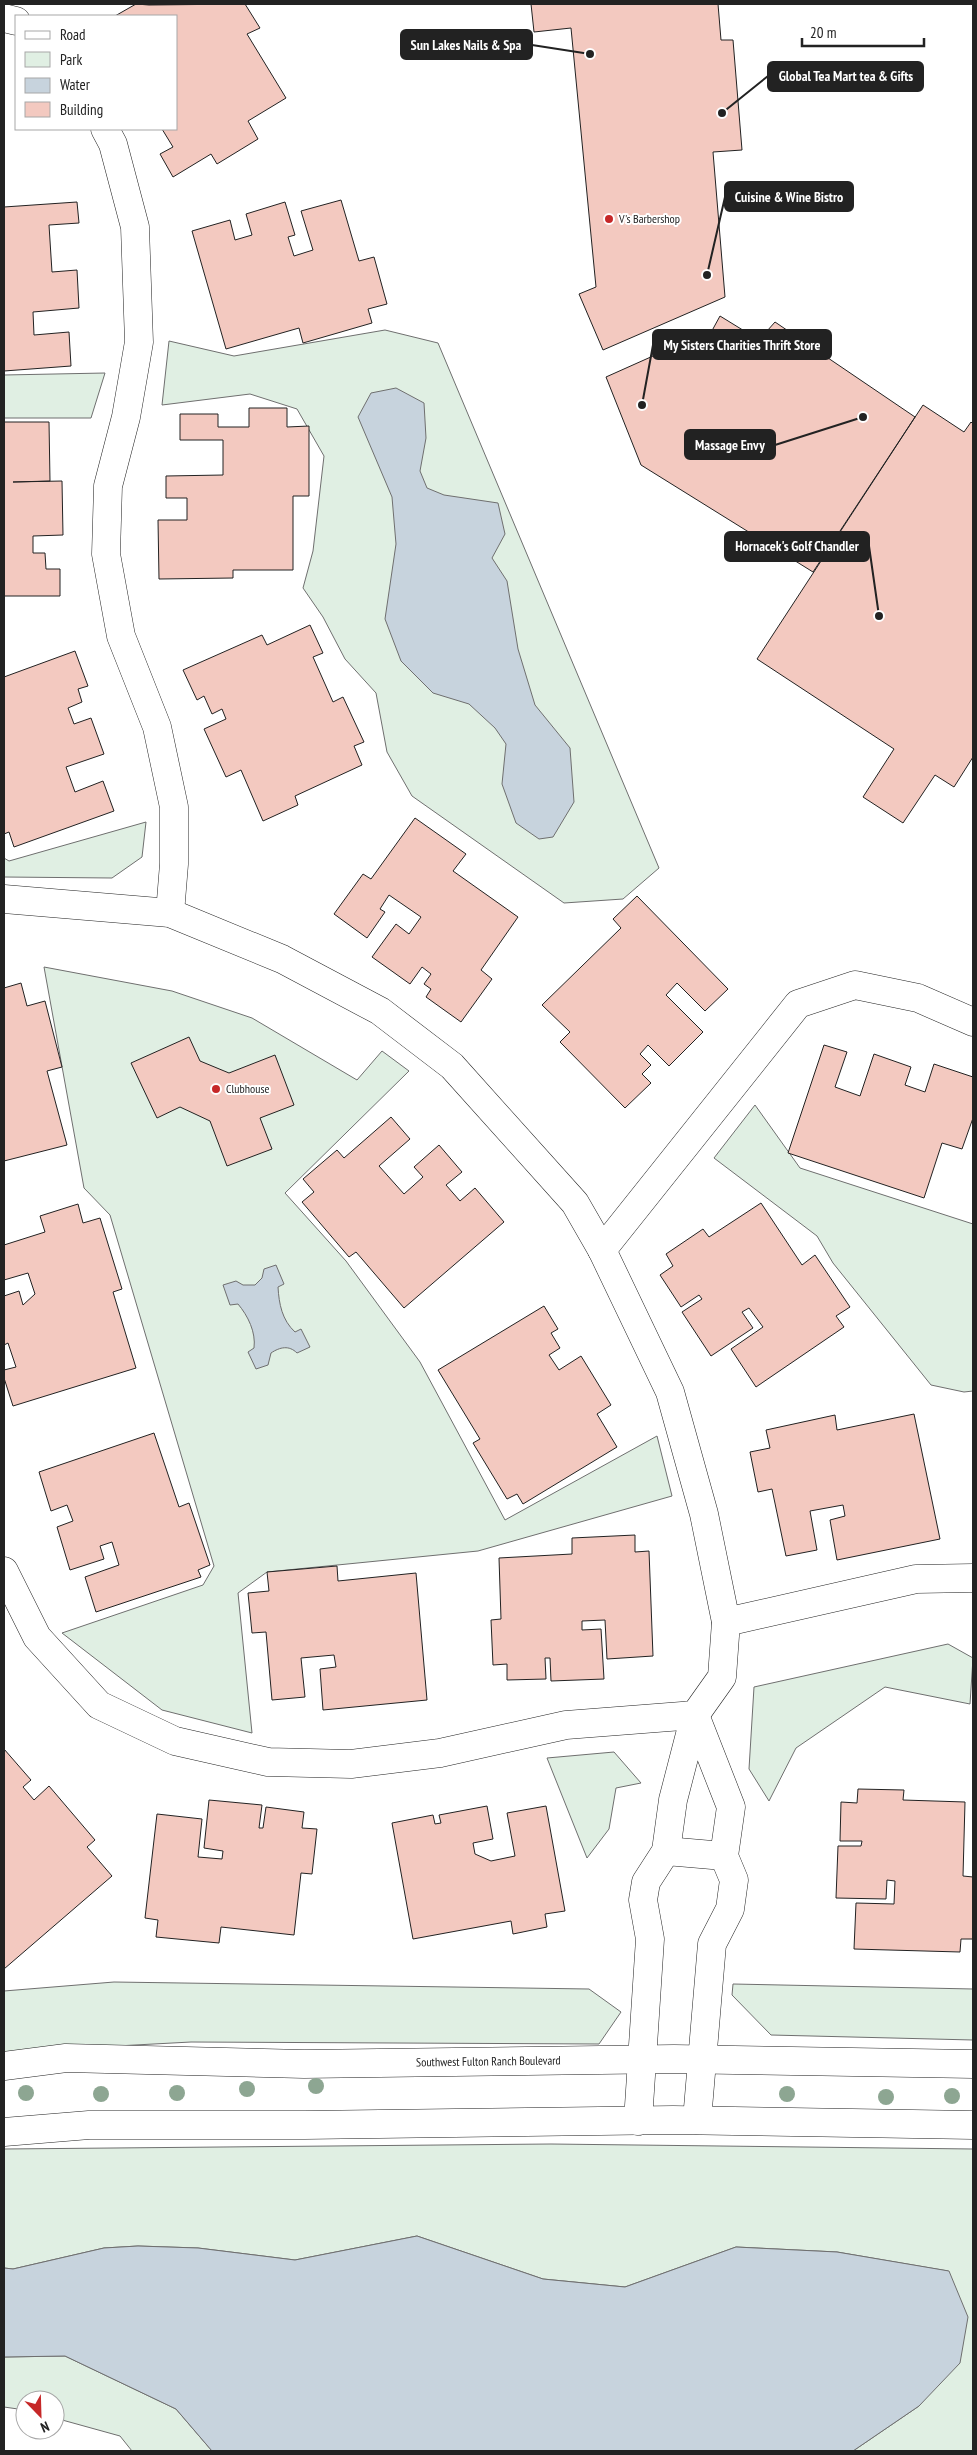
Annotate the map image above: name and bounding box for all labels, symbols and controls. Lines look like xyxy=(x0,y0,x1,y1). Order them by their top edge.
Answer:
legend xyxy=(15,15,178,130)
scale bar xyxy=(802,15,924,47)
text: 20 m xyxy=(810,23,836,42)
text: Road xyxy=(60,25,86,44)
callout: Sun Lakes Nails & Spa xyxy=(401,30,532,59)
text: Sun Lakes Nails & Spa xyxy=(411,36,522,54)
text: Park xyxy=(60,50,82,69)
callout: Global Tea Mart tea & Gifts xyxy=(768,62,923,91)
text: Global Tea Mart tea & Gifts xyxy=(779,67,913,85)
text: Water xyxy=(60,75,91,94)
text: Building xyxy=(60,100,103,119)
callout: Cuisine & Wine Bistro xyxy=(725,182,853,211)
text: Cuisine & Wine Bistro xyxy=(735,188,843,206)
place label: V's Barbershop xyxy=(618,211,680,226)
marker: V's Barbershop xyxy=(603,213,615,225)
callout: My Sisters Charities Thrift Store xyxy=(653,330,831,359)
text: My Sisters Charities Thrift Store xyxy=(664,336,820,354)
callout: Massage Envy xyxy=(685,430,775,459)
text: Massage Envy xyxy=(695,436,765,454)
callout: Hornacek's Golf Chandler xyxy=(725,532,869,561)
text: Hornacek's Golf Chandler xyxy=(735,537,860,555)
place label: Clubhouse xyxy=(226,1081,269,1096)
marker: Clubhouse xyxy=(210,1083,222,1095)
street label: Southwest Fulton Ranch Boulevard xyxy=(416,2053,561,2069)
north arrow xyxy=(15,2390,65,2440)
text: N xyxy=(38,2417,52,2437)

